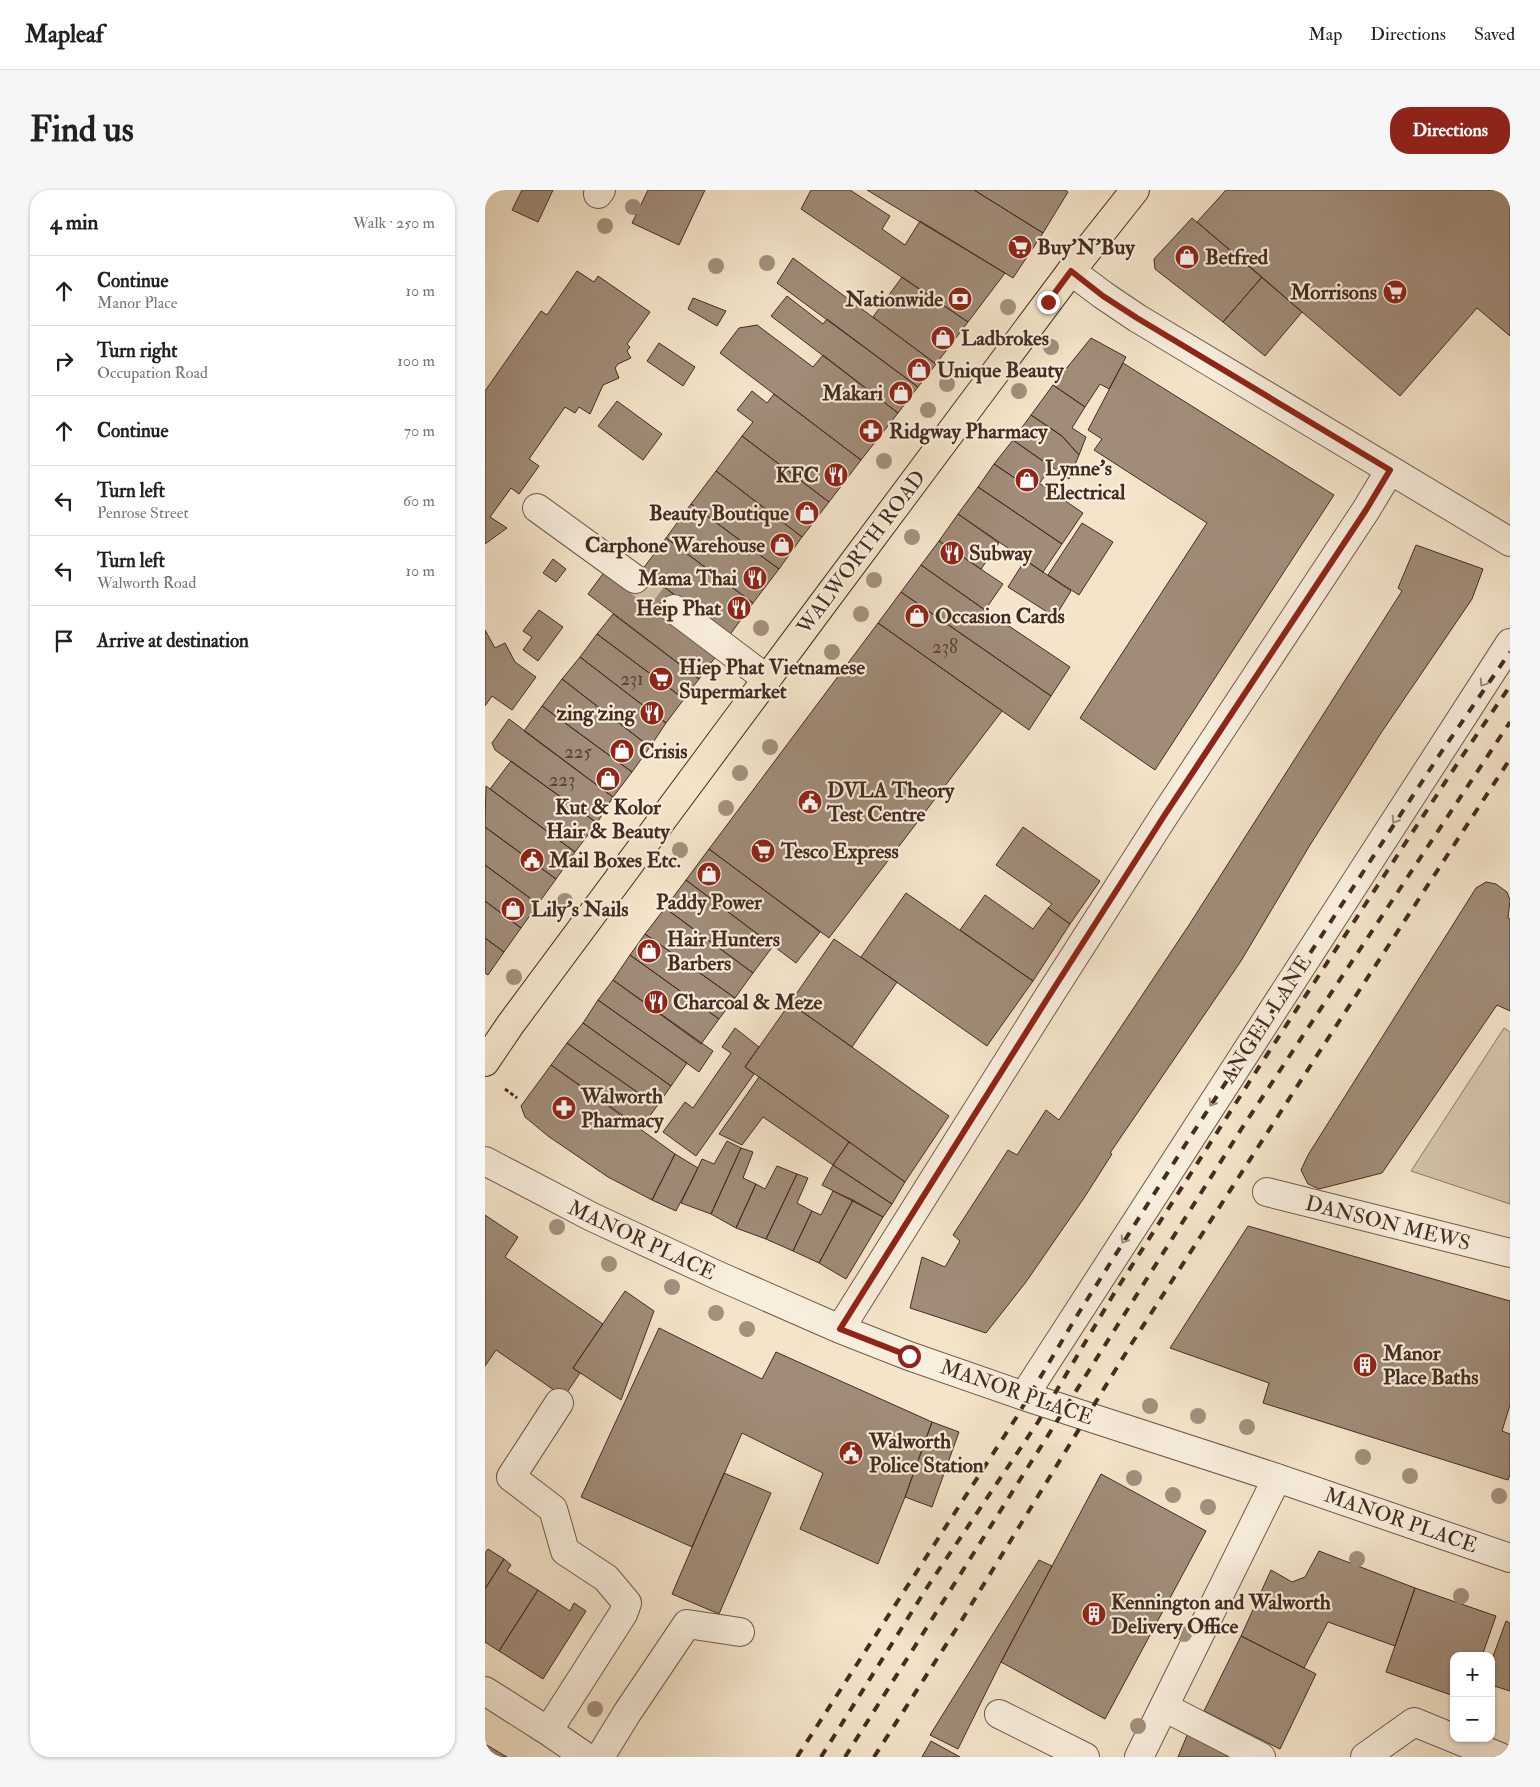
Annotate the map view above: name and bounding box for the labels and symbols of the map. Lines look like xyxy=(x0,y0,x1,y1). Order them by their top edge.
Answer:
supermarket icon: Buy'N'Buy xyxy=(1007,234,1033,260)
place label: Buy'N'Buy xyxy=(1037,234,1135,261)
shop icon: Betfred xyxy=(1174,244,1200,270)
place label: Betfred xyxy=(1205,244,1269,271)
place label: Morrisons xyxy=(1289,279,1377,306)
supermarket icon: Morrisons xyxy=(1382,279,1408,305)
place label: Nationwide xyxy=(845,286,943,313)
bank icon: Nationwide xyxy=(947,286,973,312)
route end xyxy=(1037,291,1060,314)
shop icon: Ladbrokes xyxy=(930,325,956,351)
place label: Ladbrokes xyxy=(961,325,1049,352)
shop icon: Unique Beauty xyxy=(906,357,932,383)
place label: Unique Beauty xyxy=(937,357,1064,384)
place label: Makari xyxy=(821,380,883,407)
shop icon: Makari xyxy=(888,380,914,406)
pharmacy icon: Ridgway Pharmacy xyxy=(858,418,884,444)
place label: Ridgway Pharmacy xyxy=(889,418,1048,445)
place label: Lynne's Electrical xyxy=(1045,455,1126,506)
place label: KFC xyxy=(776,462,819,489)
restaurant icon: KFC xyxy=(823,462,849,488)
street label: WALWORTH ROAD xyxy=(790,465,932,640)
shop icon: Lynne's Electrical xyxy=(1014,467,1040,493)
place label: Beauty Boutique xyxy=(649,500,789,527)
shop icon: Beauty Boutique xyxy=(794,500,820,526)
place label: Carphone Warehouse xyxy=(585,532,765,559)
shop icon: Carphone Warehouse xyxy=(769,532,795,558)
restaurant icon: Subway xyxy=(939,540,965,566)
place label: Subway xyxy=(969,540,1033,567)
place label: Mama Thai xyxy=(637,565,737,592)
restaurant icon: Mama Thai xyxy=(742,565,768,591)
place label: Heip Phat xyxy=(636,595,721,622)
restaurant icon: Heip Phat xyxy=(726,595,752,621)
shop icon: Occasion Cards xyxy=(904,603,930,629)
place label: Occasion Cards xyxy=(935,603,1065,630)
house number: 238 xyxy=(932,635,958,659)
place label: Hiep Phat Vietnamese Supermarket xyxy=(679,654,865,705)
supermarket icon: Hiep Phat Vietnamese Supermarket xyxy=(648,666,674,692)
house number: 231 xyxy=(620,667,644,691)
one-way arrow xyxy=(1480,678,1489,687)
place label: zing zing xyxy=(557,700,636,727)
restaurant icon: zing zing xyxy=(639,700,665,726)
shop icon: Crisis xyxy=(609,738,635,764)
place label: Crisis xyxy=(639,738,688,765)
house number: 225 xyxy=(564,740,592,764)
shop icon: Kut & Kolor Hair & Beauty xyxy=(595,766,621,792)
house number: 223 xyxy=(549,768,575,792)
place label: DVLA Theory Test Centre xyxy=(826,777,955,828)
public building icon: DVLA Theory Test Centre xyxy=(797,789,823,815)
place label: Kut & Kolor Hair & Beauty xyxy=(546,794,671,845)
one-way arrow xyxy=(1391,814,1401,823)
supermarket icon: Tesco Express xyxy=(750,838,776,864)
place label: Tesco Express xyxy=(780,838,899,865)
public building icon: Mail Boxes Etc. xyxy=(519,847,545,873)
place label: Mail Boxes Etc. xyxy=(548,847,681,874)
shop icon: Paddy Power xyxy=(696,861,722,887)
place label: Paddy Power xyxy=(656,889,763,916)
shop icon: Lily's Nails xyxy=(500,896,526,922)
place label: Lily's Nails xyxy=(531,896,629,923)
place label: Hair Hunters Barbers xyxy=(667,926,780,977)
shop icon: Hair Hunters Barbers xyxy=(636,938,662,964)
street label: ANGEL LANE xyxy=(1214,950,1318,1089)
restaurant icon: Charcoal & Meze xyxy=(643,989,669,1015)
place label: Charcoal & Meze xyxy=(673,989,823,1016)
place label: Walworth Pharmacy xyxy=(580,1083,664,1134)
pharmacy icon: Walworth Pharmacy xyxy=(551,1095,577,1121)
one-way arrow xyxy=(1209,1098,1218,1107)
street label: DANSON MEWS xyxy=(1303,1190,1473,1257)
street label: MANOR PLACE xyxy=(564,1194,720,1286)
one-way arrow xyxy=(1121,1234,1130,1244)
place label: Manor Place Baths xyxy=(1382,1340,1478,1391)
route start xyxy=(898,1345,921,1368)
building icon: Manor Place Baths xyxy=(1352,1352,1378,1378)
street label: MANOR PLACE xyxy=(937,1354,1097,1431)
place label: Walworth Police Station xyxy=(868,1428,984,1479)
public building icon: Walworth Police Station xyxy=(838,1440,864,1466)
street label: MANOR PLACE xyxy=(1321,1482,1481,1559)
place label: Kennington and Walworth Delivery Office xyxy=(1111,1589,1331,1640)
building icon: Kennington and Walworth Delivery Office xyxy=(1081,1601,1107,1627)

